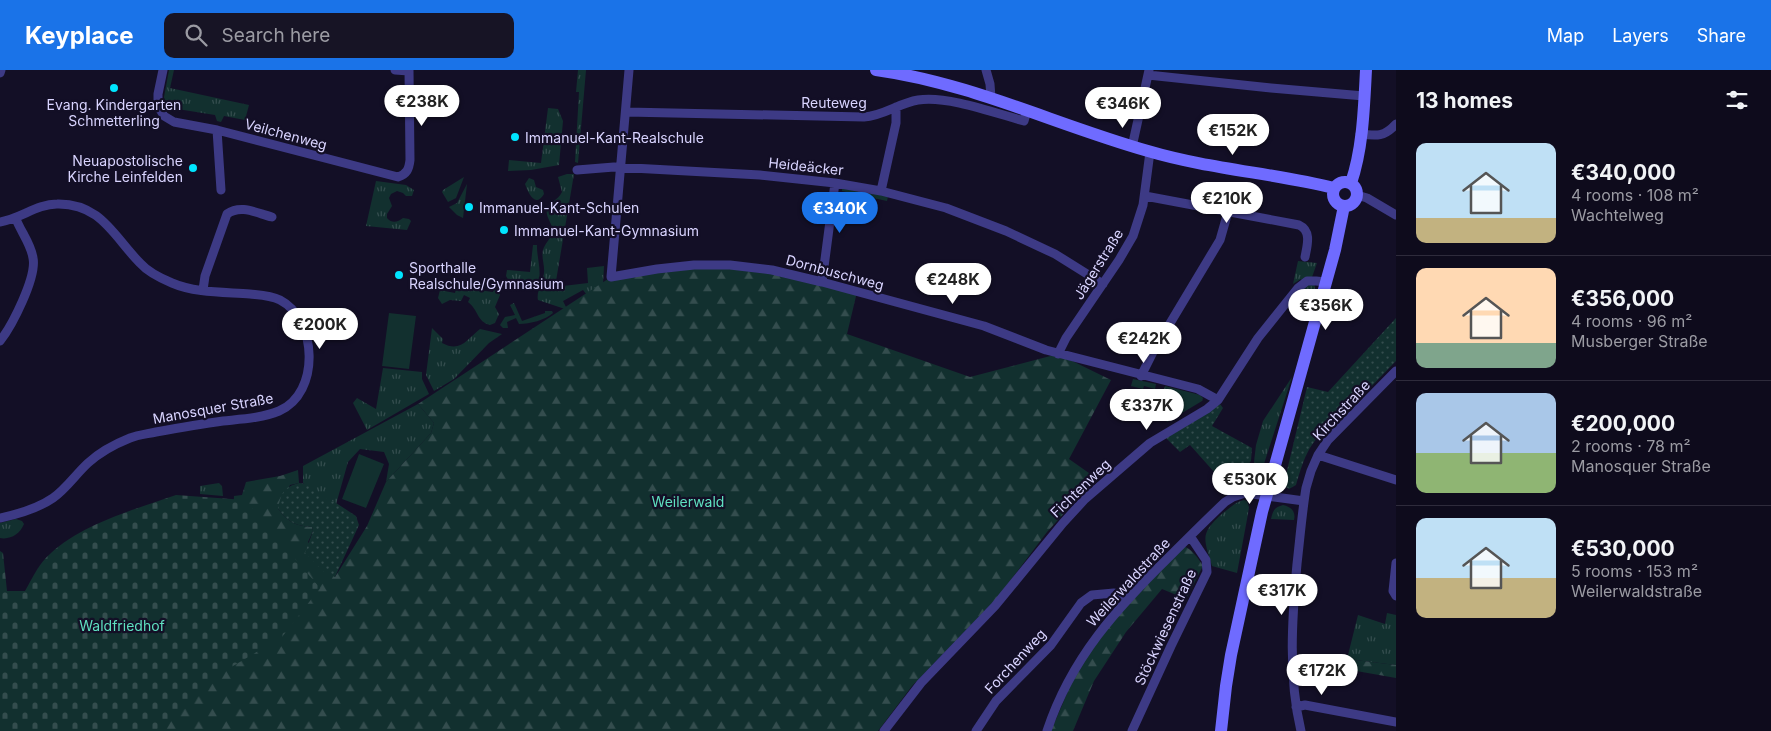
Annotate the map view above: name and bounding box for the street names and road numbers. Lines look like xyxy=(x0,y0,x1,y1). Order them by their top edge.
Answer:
street label: Reuteweg xyxy=(801,94,867,111)
street label: Veilchenweg xyxy=(243,115,329,153)
street label: Heideäcker xyxy=(768,154,844,178)
street label: Jägerstraße xyxy=(1070,226,1126,302)
street label: Dornbuschweg xyxy=(784,251,886,293)
street label: Kirchstraße xyxy=(1309,376,1373,444)
street label: Manosquer Straße xyxy=(151,389,275,427)
street label: Fichtenweg xyxy=(1046,455,1114,521)
street label: Weilerwaldstraße xyxy=(1083,534,1173,630)
street label: Stöckwiesenstraße xyxy=(1131,566,1199,688)
street label: Forchenweg xyxy=(981,625,1049,697)

